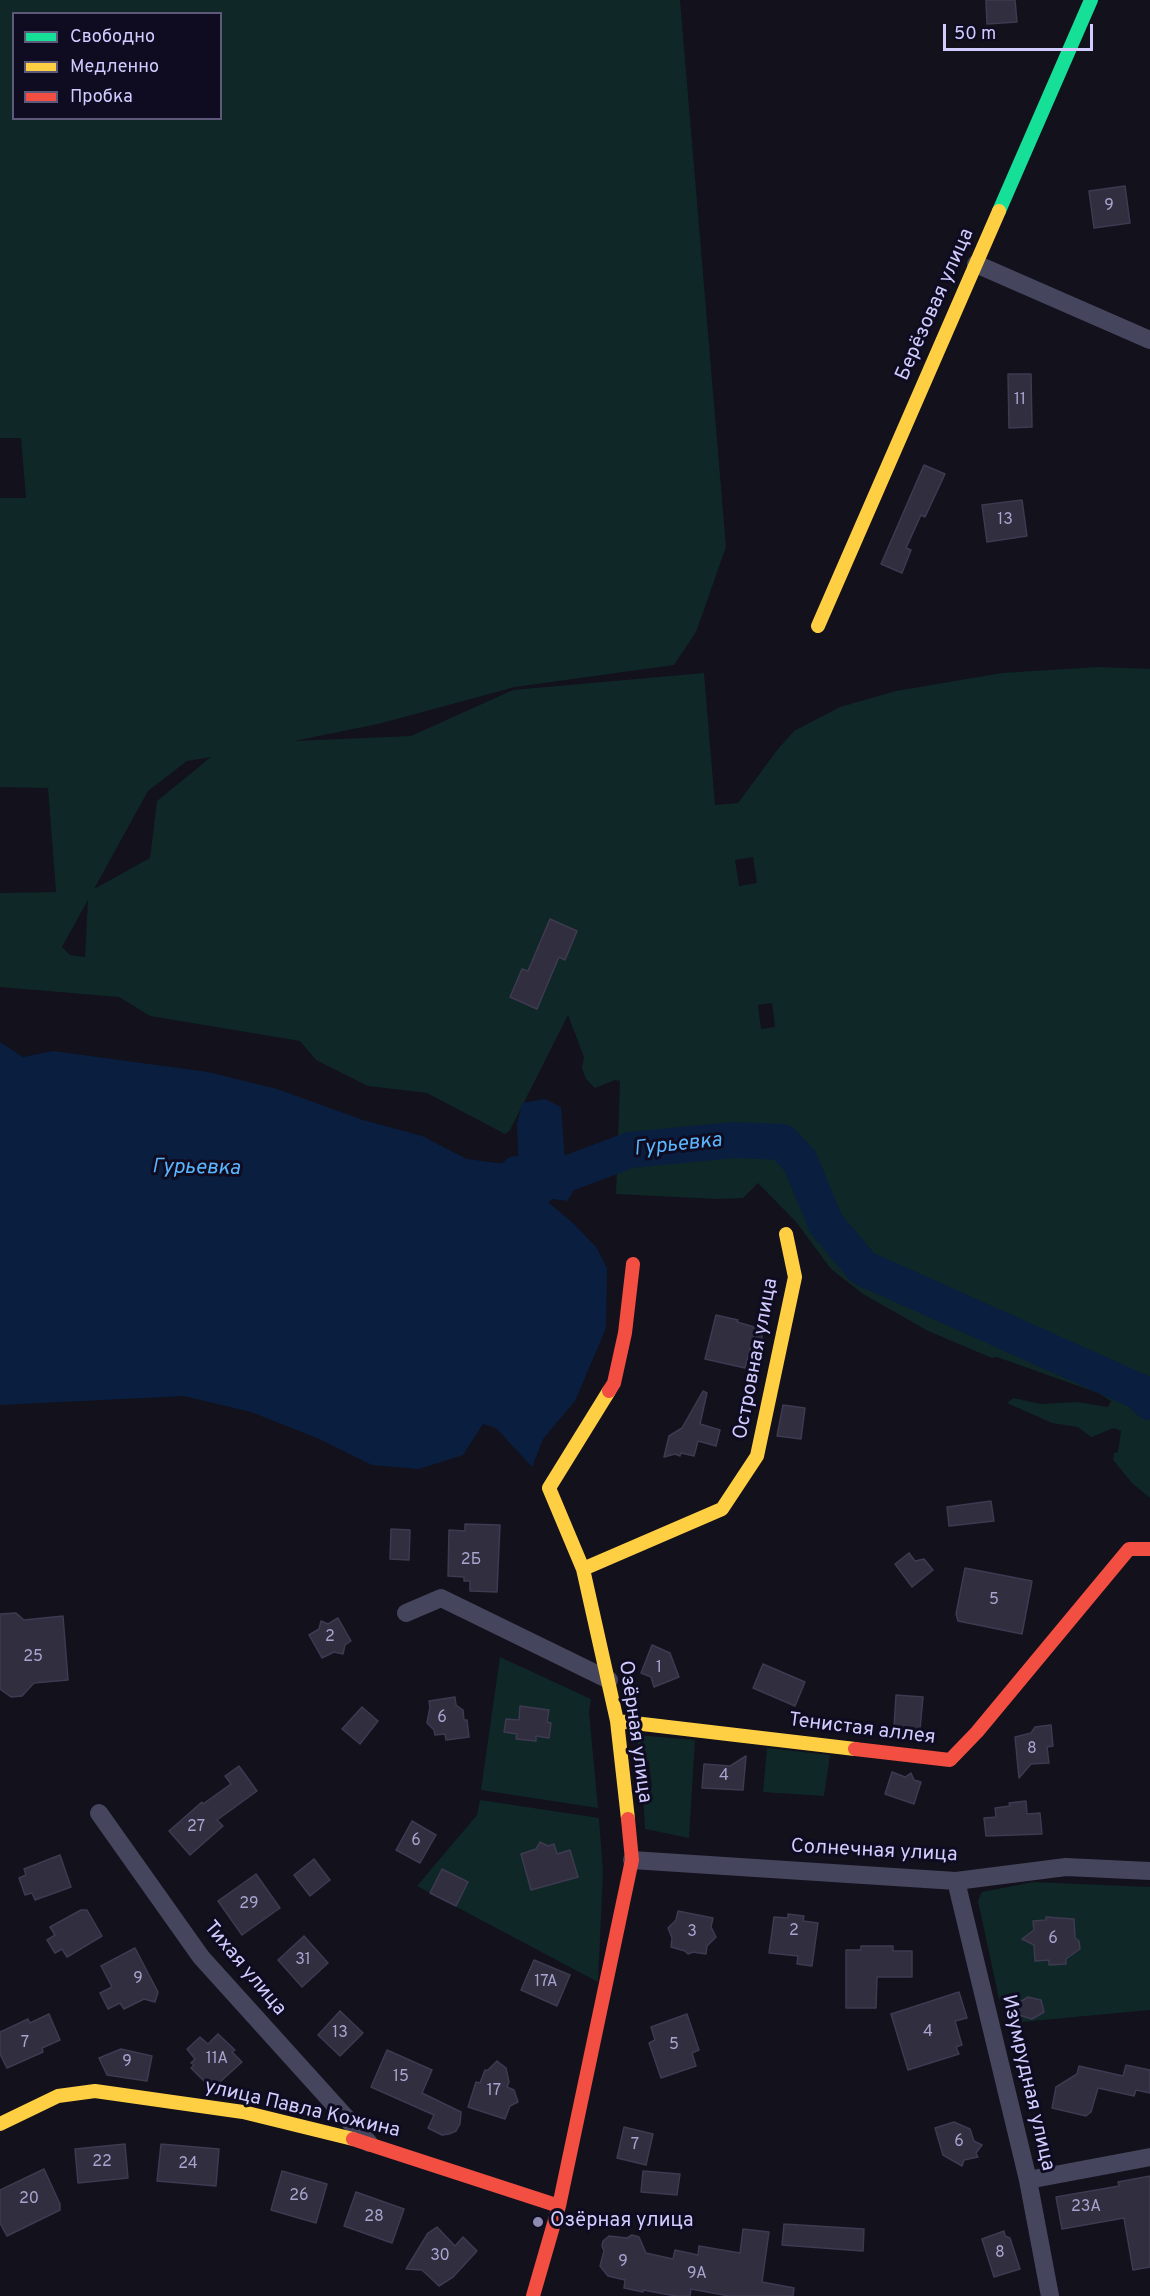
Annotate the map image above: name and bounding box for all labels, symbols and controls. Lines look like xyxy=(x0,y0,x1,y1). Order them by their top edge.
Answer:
legend xyxy=(12,12,222,120)
scale bar xyxy=(946,12,1096,50)
text: 50 m xyxy=(954,23,996,46)
text: Свободно xyxy=(70,26,155,49)
text: Медленно xyxy=(70,56,159,79)
text: Пробка xyxy=(70,86,133,109)
house number: 9 xyxy=(1104,197,1114,217)
street label: Берёзовая улица xyxy=(892,225,980,385)
house number: 11 xyxy=(1014,391,1026,411)
house number: 13 xyxy=(997,511,1013,531)
water label: Гурьевка xyxy=(633,1129,723,1163)
water label: Гурьевка xyxy=(152,1156,240,1182)
street label: Островная улица xyxy=(730,1276,784,1442)
house number: 2Б xyxy=(461,1551,481,1571)
house number: 5 xyxy=(989,1591,999,1611)
house number: 2 xyxy=(325,1628,335,1648)
house number: 25 xyxy=(23,1648,43,1668)
street label: Озёрная улица xyxy=(612,1659,656,1805)
house number: 1 xyxy=(656,1659,662,1679)
house number: 6 xyxy=(437,1709,447,1729)
street label: Тенистая аллея xyxy=(787,1709,937,1751)
house number: 8 xyxy=(1027,1740,1037,1760)
house number: 4 xyxy=(719,1767,729,1787)
house number: 27 xyxy=(187,1818,205,1838)
house number: 6 xyxy=(411,1832,421,1852)
street label: Солнечная улица xyxy=(790,1836,958,1868)
house number: 29 xyxy=(239,1895,259,1915)
street label: Тихая улица xyxy=(197,1917,291,2021)
house number: 2 xyxy=(789,1922,799,1942)
house number: 3 xyxy=(687,1923,697,1943)
house number: 6 xyxy=(1048,1930,1058,1950)
house number: 31 xyxy=(295,1951,311,1971)
house number: 9 xyxy=(133,1970,143,1990)
house number: 17А xyxy=(534,1973,558,1993)
street label: Изумрудная улица xyxy=(995,1993,1059,2173)
house number: 4 xyxy=(923,2023,933,2043)
house number: 13 xyxy=(332,2024,348,2044)
house number: 7 xyxy=(21,2034,29,2054)
house number: 5 xyxy=(669,2036,679,2056)
house number: 11А xyxy=(206,2050,228,2070)
house number: 9 xyxy=(122,2053,132,2073)
house number: 15 xyxy=(393,2068,409,2088)
street label: улица Павла Кожина xyxy=(202,2076,402,2144)
house number: 17 xyxy=(487,2082,501,2102)
house number: 6 xyxy=(954,2133,964,2153)
house number: 7 xyxy=(631,2136,639,2156)
house number: 22 xyxy=(92,2153,112,2173)
house number: 24 xyxy=(178,2155,198,2175)
house number: 26 xyxy=(289,2187,309,2207)
house number: 20 xyxy=(19,2190,39,2210)
house number: 23А xyxy=(1071,2198,1101,2218)
house number: 28 xyxy=(364,2208,384,2228)
place label: Озёрная улица xyxy=(550,2210,694,2234)
marker: Озёрная улица xyxy=(531,2215,545,2229)
house number: 8 xyxy=(995,2244,1005,2264)
house number: 30 xyxy=(430,2247,450,2267)
house number: 9 xyxy=(618,2253,628,2273)
house number: 9А xyxy=(687,2265,707,2285)

